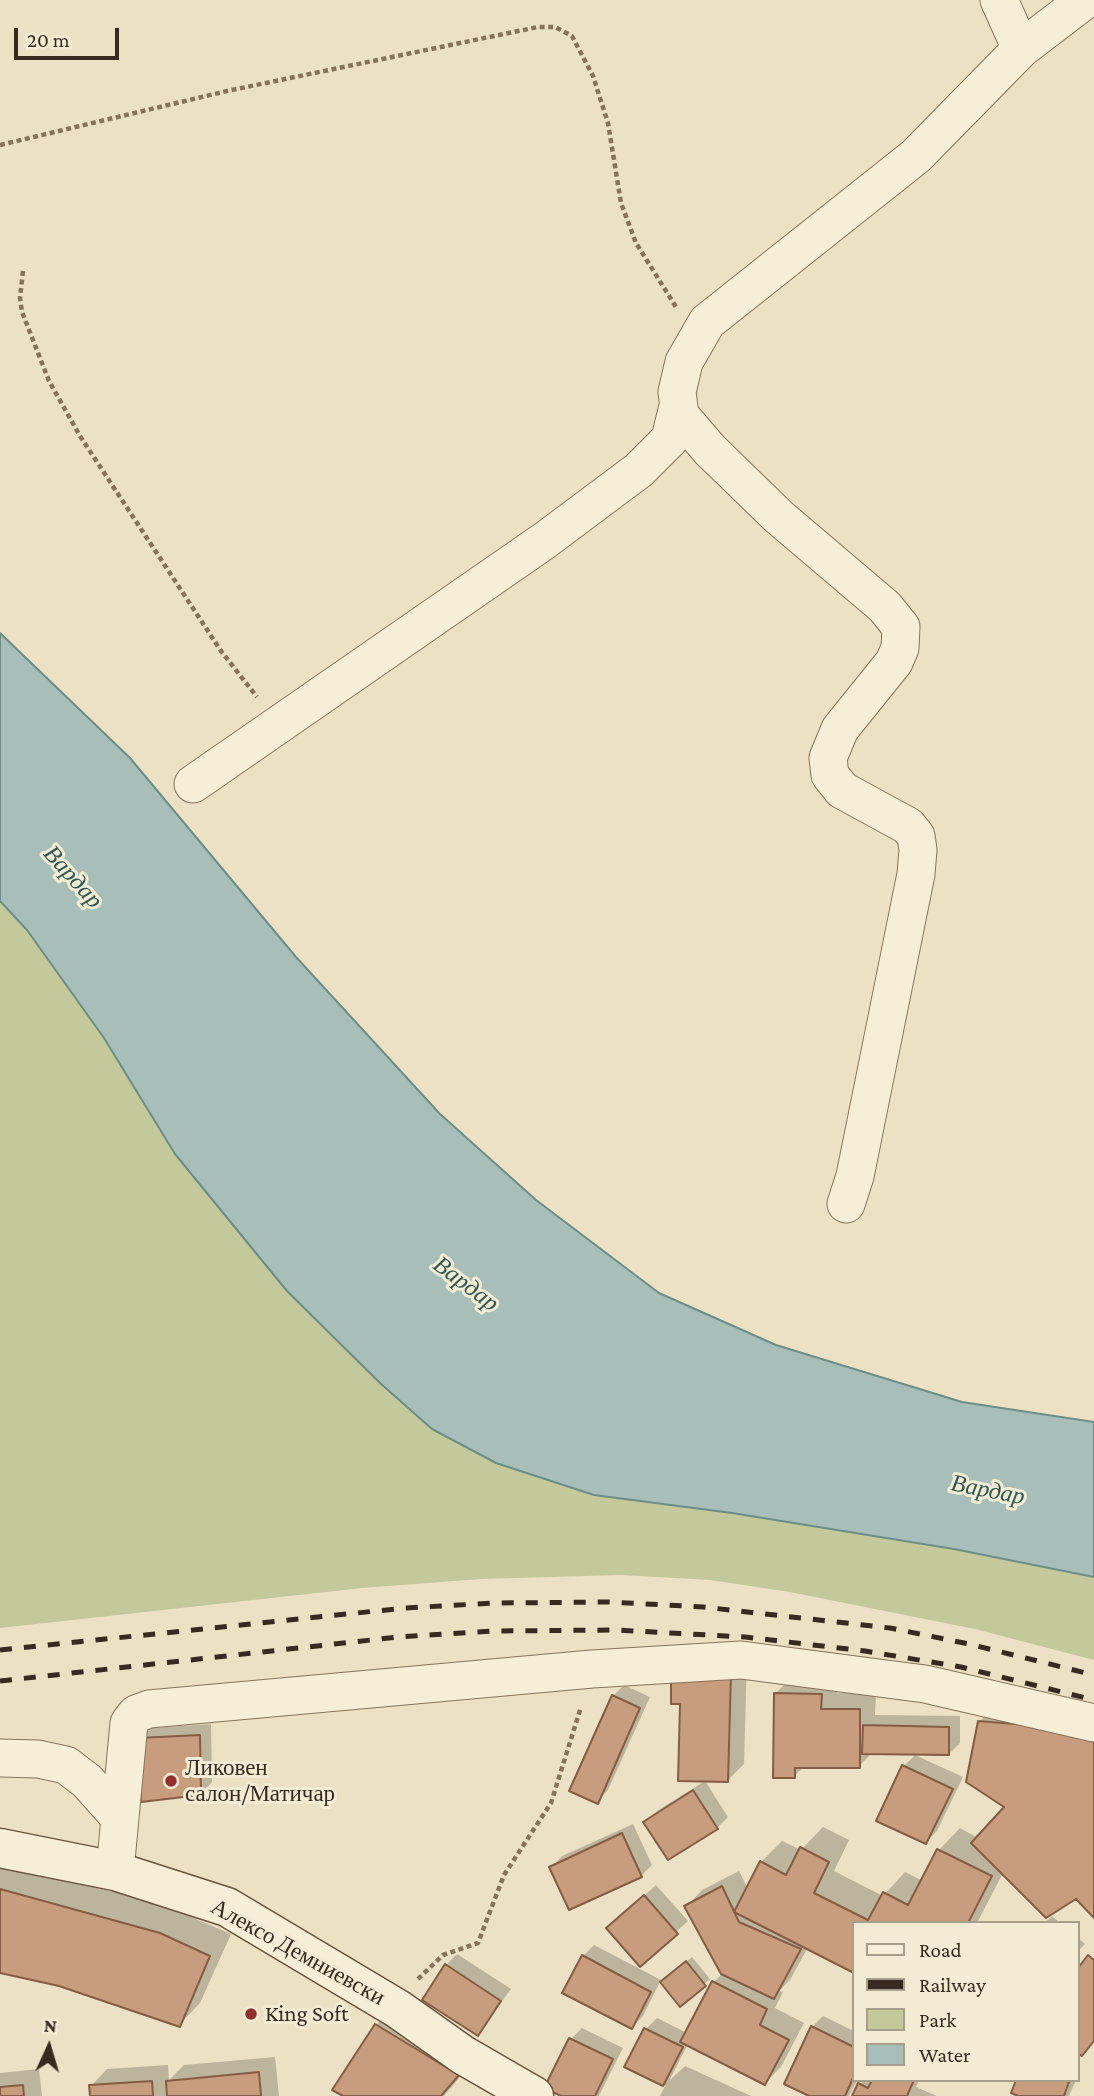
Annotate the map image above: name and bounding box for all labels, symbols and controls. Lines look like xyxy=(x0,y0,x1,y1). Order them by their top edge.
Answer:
scale bar xyxy=(18,14,122,58)
text: 20 m xyxy=(27,28,70,52)
water label: Вардар xyxy=(37,840,109,914)
water label: Вардар xyxy=(428,1250,504,1318)
water label: Вардар xyxy=(949,1469,1027,1511)
place label: Ликовен салон/Матичар xyxy=(185,1754,335,1808)
marker: Ликовен салон/Матичар xyxy=(163,1773,179,1789)
street label: Алексо Демниевски xyxy=(206,1893,390,2011)
legend xyxy=(852,1921,1080,2082)
text: Road xyxy=(919,1938,962,1962)
text: Railway xyxy=(919,1973,986,1997)
place label: King Soft xyxy=(265,2000,349,2028)
marker: King Soft xyxy=(243,2006,259,2022)
text: Park xyxy=(919,2008,956,2032)
north arrow xyxy=(14,2012,84,2082)
text: N xyxy=(43,2015,58,2036)
text: Water xyxy=(919,2043,971,2067)

